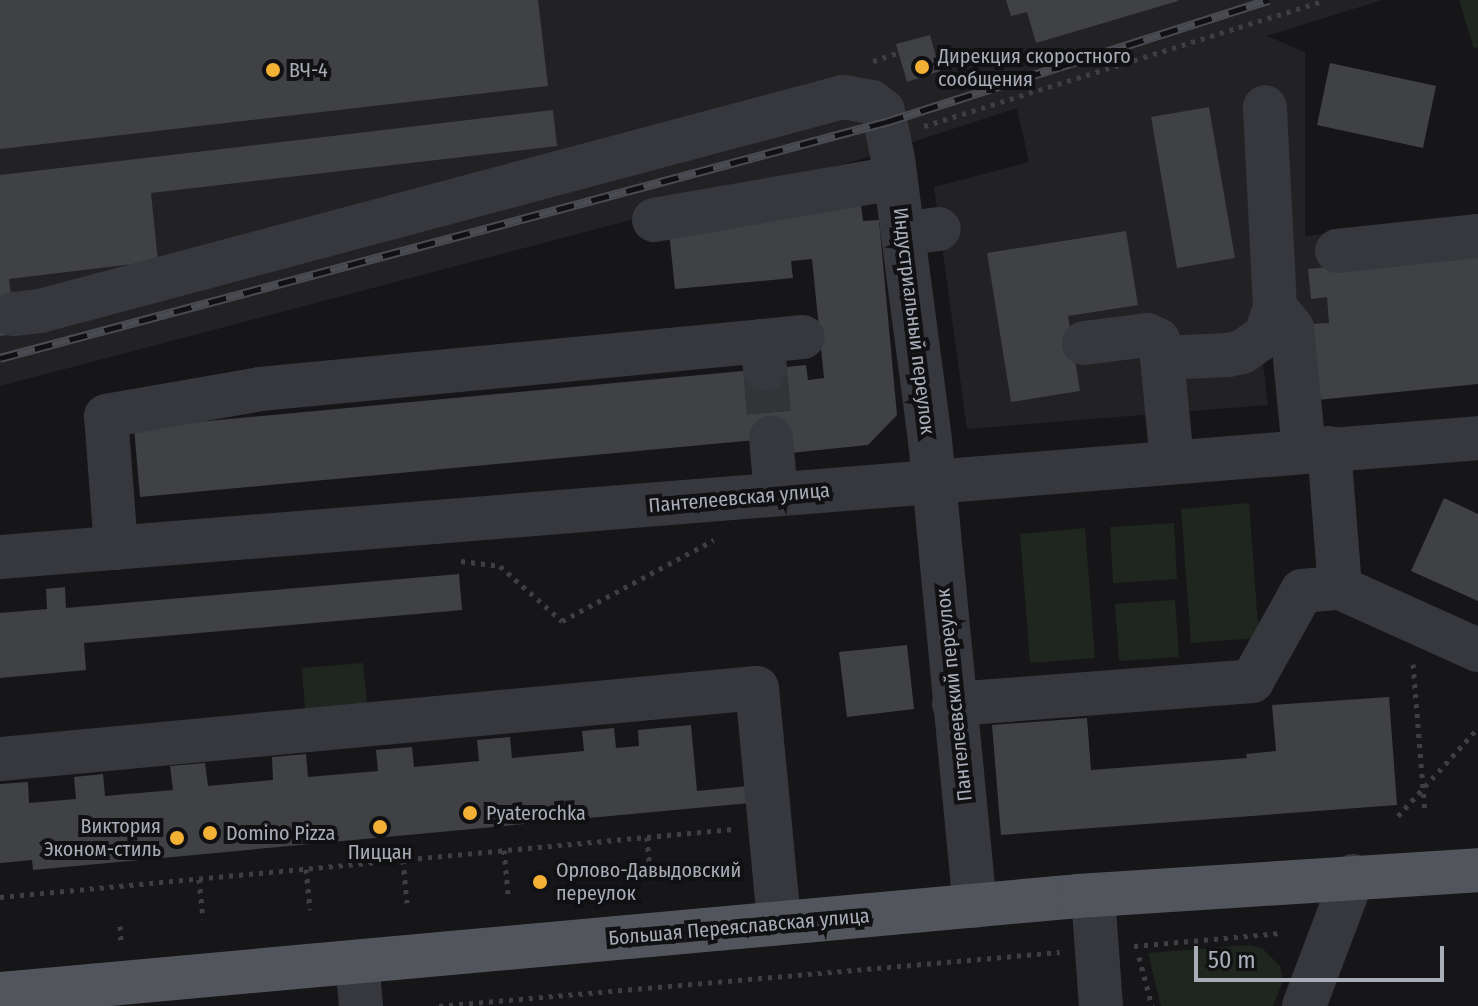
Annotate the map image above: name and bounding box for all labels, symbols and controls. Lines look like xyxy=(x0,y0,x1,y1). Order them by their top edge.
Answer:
place label: Дирекция скоростного сообщения xyxy=(938,44,1131,91)
place label: ВЧ-4 xyxy=(289,58,328,82)
marker: Дирекция скоростного сообщения xyxy=(913,58,931,76)
marker: ВЧ-4 xyxy=(264,61,282,79)
street label: Индустриальный переулок xyxy=(888,206,940,436)
street label: Пантелеевская улица xyxy=(647,478,831,518)
street label: Пантелеевский переулок xyxy=(931,587,977,803)
place label: Pyaterochka xyxy=(486,801,586,825)
marker: Pyaterochka xyxy=(461,804,479,822)
place label: Виктория Эконом-стиль xyxy=(44,814,161,861)
marker: Пиццан xyxy=(371,818,389,836)
place label: Domino Pizza xyxy=(226,821,335,845)
marker: Domino Pizza xyxy=(201,824,219,842)
marker: Виктория Эконом-стиль xyxy=(168,829,186,847)
place label: Пиццан xyxy=(348,840,412,864)
place label: Орлово-Давыдовский переулок xyxy=(556,858,741,905)
marker: Орлово-Давыдовский переулок xyxy=(531,873,549,891)
street label: Большая Переяславская улица xyxy=(607,904,871,950)
scale bar xyxy=(1198,930,1448,980)
text: 50 m xyxy=(1208,946,1256,974)

